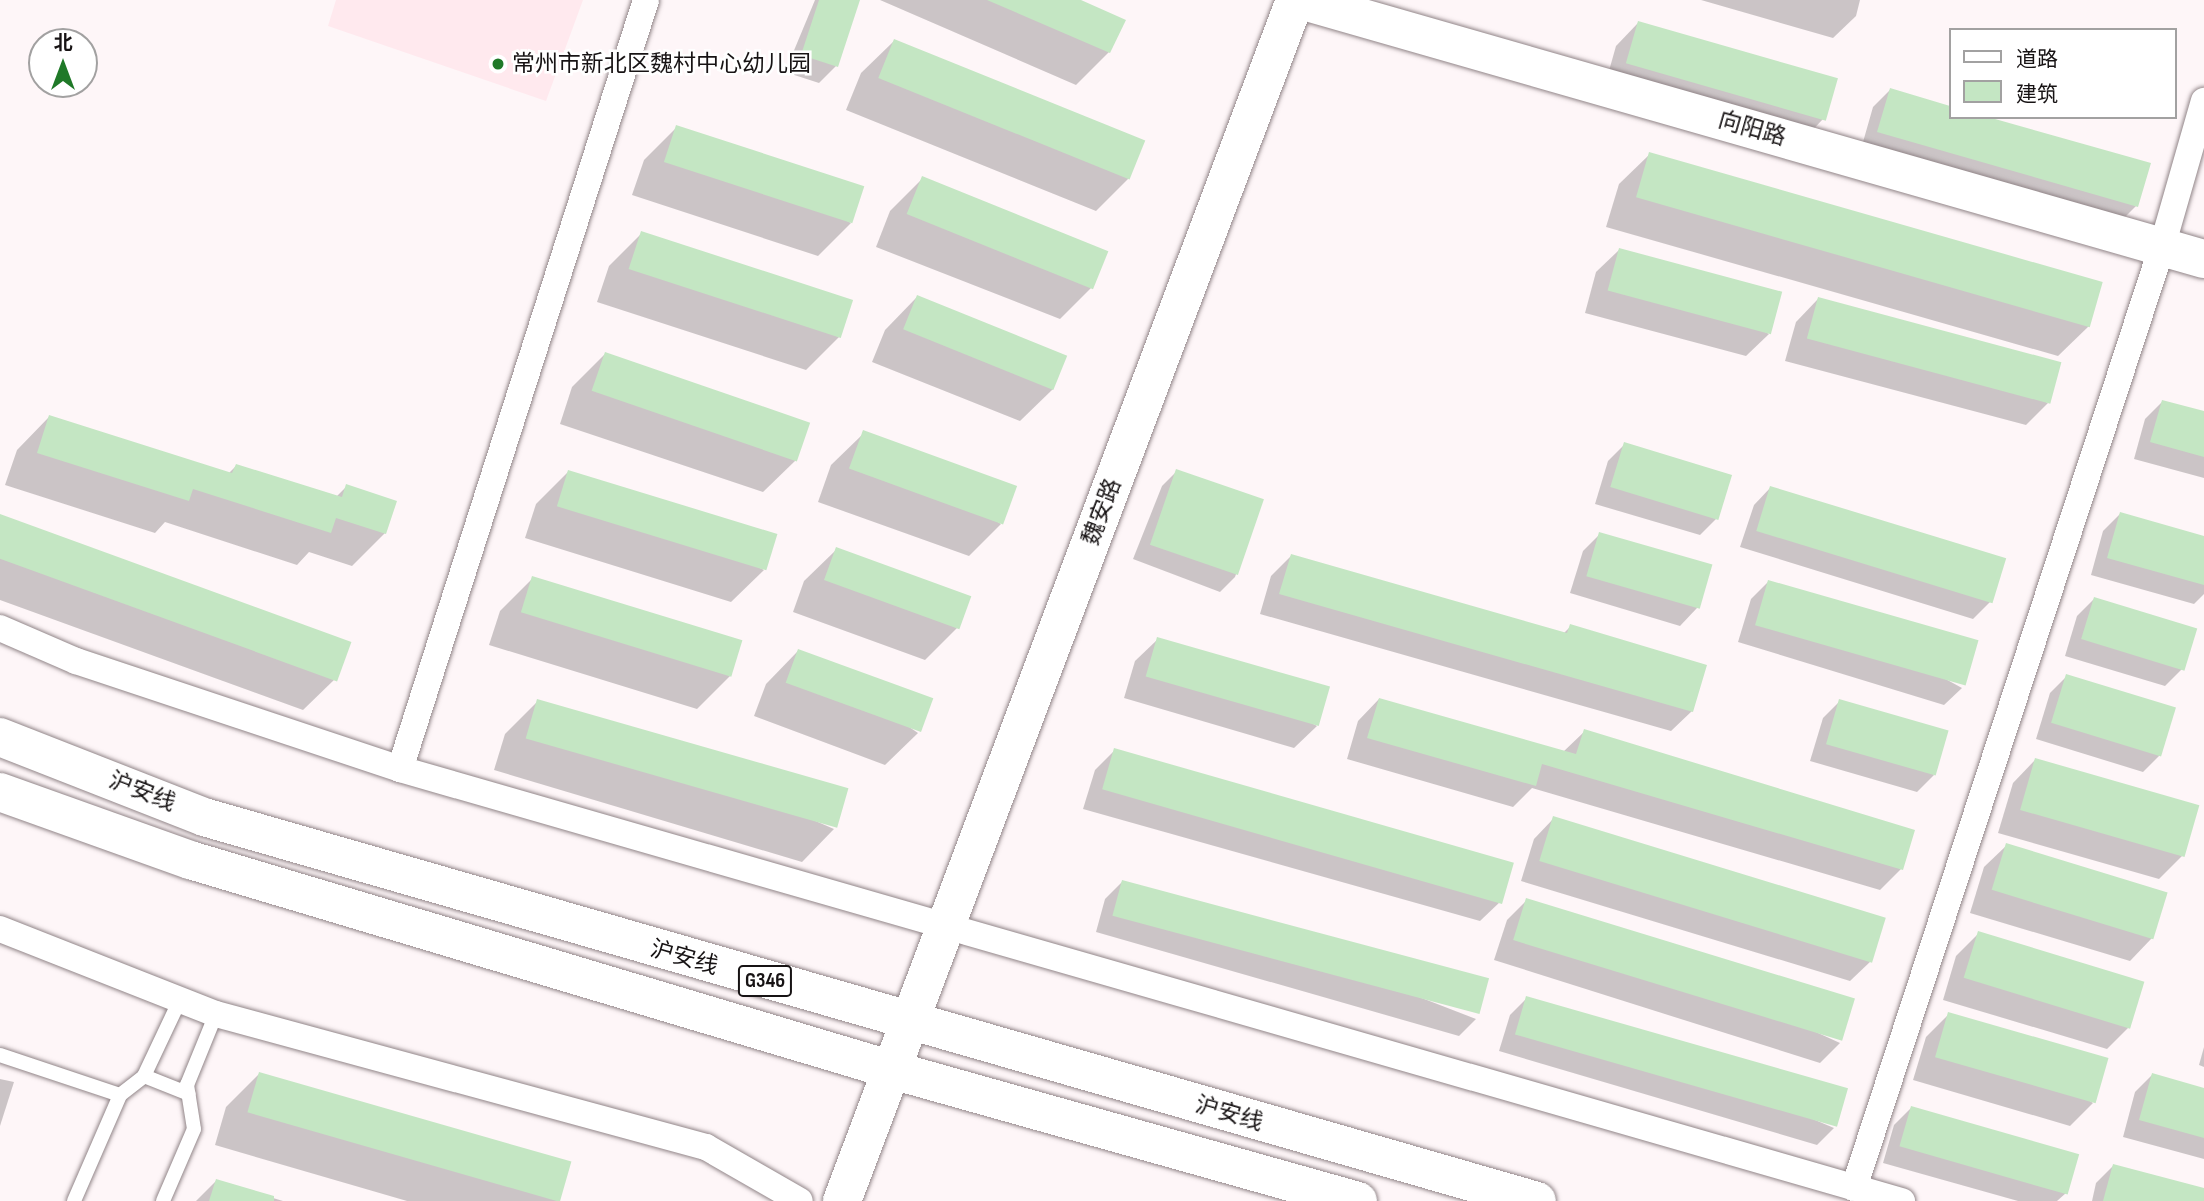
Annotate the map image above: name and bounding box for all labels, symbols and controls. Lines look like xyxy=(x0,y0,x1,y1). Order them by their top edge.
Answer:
north arrow xyxy=(28,28,98,98)
legend xyxy=(1948,28,2176,119)
text: 北 xyxy=(53,32,73,55)
text: 道路 xyxy=(2016,47,2058,72)
place label: 常州市新北区魏村中心幼儿园 xyxy=(512,50,811,78)
marker: 常州市新北区魏村中心幼儿园 xyxy=(490,56,506,72)
text: 建筑 xyxy=(2016,82,2058,107)
street label: 向阳路 xyxy=(1715,106,1789,152)
street label: 魏安路 xyxy=(1077,475,1127,549)
street label: 沪安线 xyxy=(105,767,179,817)
street label: 沪安线 xyxy=(647,935,721,981)
road number: G346 xyxy=(737,964,793,998)
street label: 沪安线 xyxy=(1192,1091,1266,1137)

